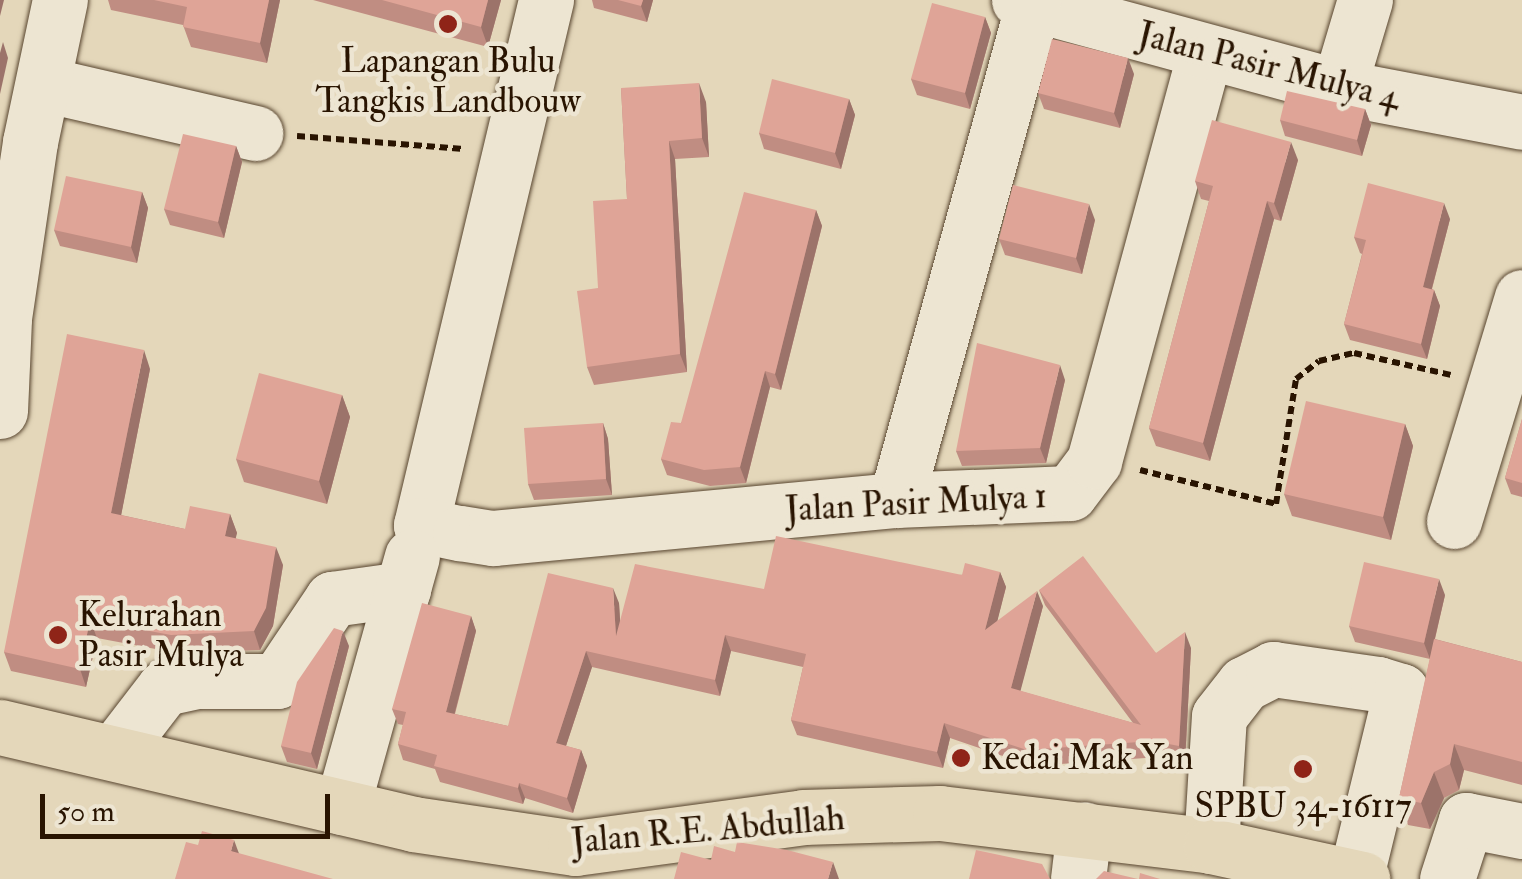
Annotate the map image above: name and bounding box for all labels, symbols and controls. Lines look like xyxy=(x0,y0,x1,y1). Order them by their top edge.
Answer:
marker: Lapangan Bulu Tangkis Landbouw xyxy=(437,13,459,35)
street label: Jalan Pasir Mulya 4 xyxy=(1134,13,1404,119)
place label: Lapangan Bulu Tangkis Landbouw xyxy=(315,40,581,122)
street label: Jalan Pasir Mulya 1 xyxy=(784,475,1048,531)
place label: Kelurahan Pasir Mulya xyxy=(78,594,244,676)
marker: Kelurahan Pasir Mulya xyxy=(47,624,69,646)
place label: Kedai Mak Yan xyxy=(981,737,1193,779)
marker: Kedai Mak Yan xyxy=(950,747,972,769)
marker: SPBU 34-16117 xyxy=(1292,758,1314,780)
scale bar xyxy=(45,774,335,836)
place label: SPBU 34-16117 xyxy=(1194,785,1412,827)
text: 50 m xyxy=(57,793,115,830)
street label: Jalan R.E. Abdullah xyxy=(570,797,846,863)

